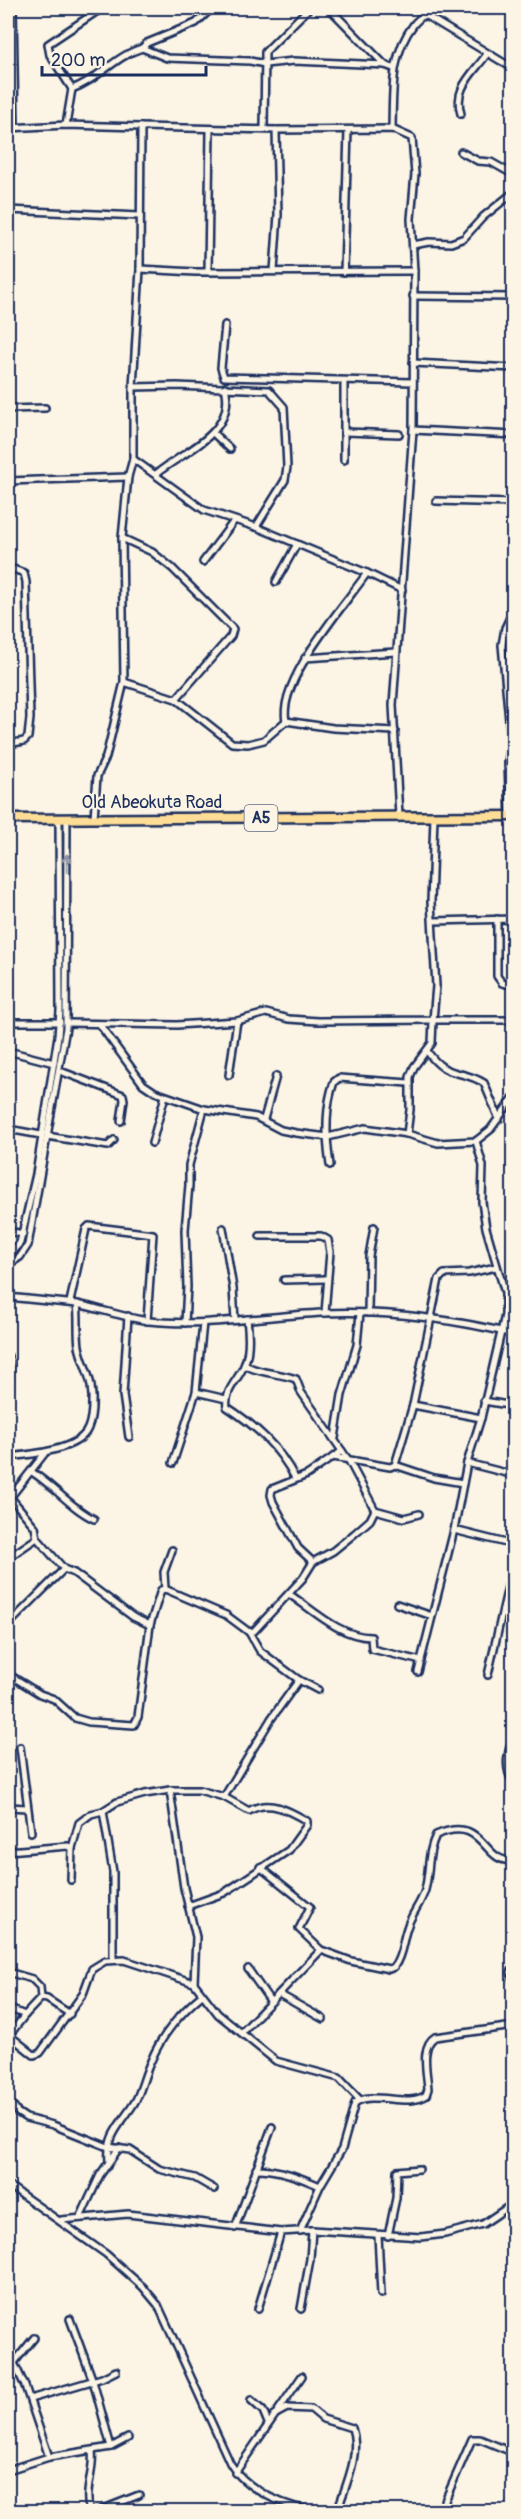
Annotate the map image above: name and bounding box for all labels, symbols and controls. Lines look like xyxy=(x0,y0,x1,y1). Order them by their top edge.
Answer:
scale bar xyxy=(42,39,206,77)
text: 200 m xyxy=(51,49,106,72)
street label: Old Abeokuta Road xyxy=(82,791,222,814)
road number: A5 xyxy=(244,805,278,831)
one-way arrow xyxy=(61,853,73,873)

